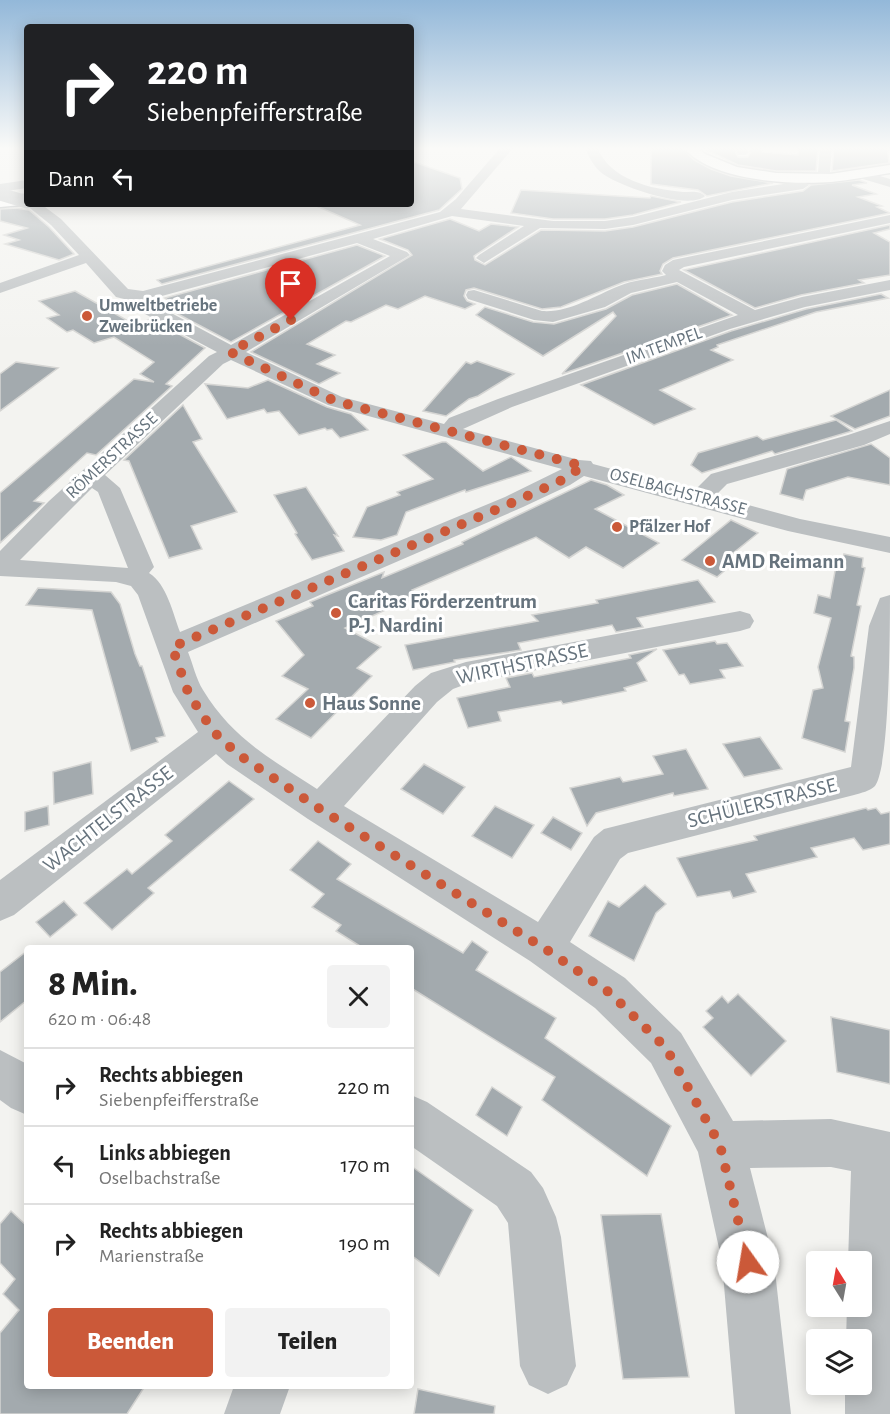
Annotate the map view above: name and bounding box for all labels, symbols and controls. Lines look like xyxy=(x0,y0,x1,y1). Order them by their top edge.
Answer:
icon: right xyxy=(48,48,126,126)
text: 220 m xyxy=(147,50,249,92)
text: Siebenpfeifferstraße xyxy=(147,99,363,126)
icon: left xyxy=(107,162,140,195)
text: Dann xyxy=(48,168,95,190)
pin xyxy=(265,258,316,320)
icon: arrive xyxy=(274,267,307,300)
place label: Umweltbetriebe Zweibrücken xyxy=(99,297,217,336)
marker: Umweltbetriebe Zweibrücken xyxy=(80,309,94,323)
street label: IM TEMPEL xyxy=(624,324,705,368)
street label: RÖMERSTRASSE xyxy=(62,408,161,503)
street label: OSELBACHSTRASSE xyxy=(608,465,749,519)
place label: Pfälzer Hof xyxy=(629,518,712,536)
marker: Pfälzer Hof xyxy=(610,520,624,534)
place label: AMD Reimann xyxy=(722,551,844,572)
marker: AMD Reimann xyxy=(703,554,717,568)
place label: Caritas Förderzentrum P-J. Nardini xyxy=(348,591,537,636)
marker: Caritas Förderzentrum P-J. Nardini xyxy=(329,606,343,620)
street label: WIRTHSTRASSE xyxy=(455,640,589,688)
place label: Haus Sonne xyxy=(322,693,421,714)
marker: Haus Sonne xyxy=(303,696,317,710)
street label: WACHTELSTRASSE xyxy=(39,762,177,876)
street label: SCHÜLERSTRASSE xyxy=(685,773,839,832)
button: close xyxy=(327,965,390,1028)
text: 8 Min. xyxy=(48,966,137,1002)
text: 620 m · 06:48 xyxy=(48,1009,151,1029)
text: Rechts abbiegen xyxy=(99,1064,243,1086)
icon: right xyxy=(48,1071,81,1104)
text: 220 m xyxy=(337,1076,390,1098)
text: Siebenpfeifferstraße xyxy=(99,1090,259,1110)
text: Links abbiegen xyxy=(99,1142,231,1164)
icon: left xyxy=(48,1149,81,1182)
text: 170 m xyxy=(340,1154,390,1176)
text: Oselbachstraße xyxy=(99,1168,220,1188)
text: Rechts abbiegen xyxy=(99,1220,243,1242)
icon: right xyxy=(48,1227,81,1260)
position arrow xyxy=(716,1230,780,1294)
text: 190 m xyxy=(339,1232,390,1254)
text: Marienstraße xyxy=(99,1246,204,1266)
north arrow xyxy=(806,1251,872,1317)
map controls xyxy=(806,1251,872,1395)
button: Beenden xyxy=(48,1308,213,1377)
button: Teilen xyxy=(225,1308,390,1377)
button: layers xyxy=(806,1329,872,1395)

